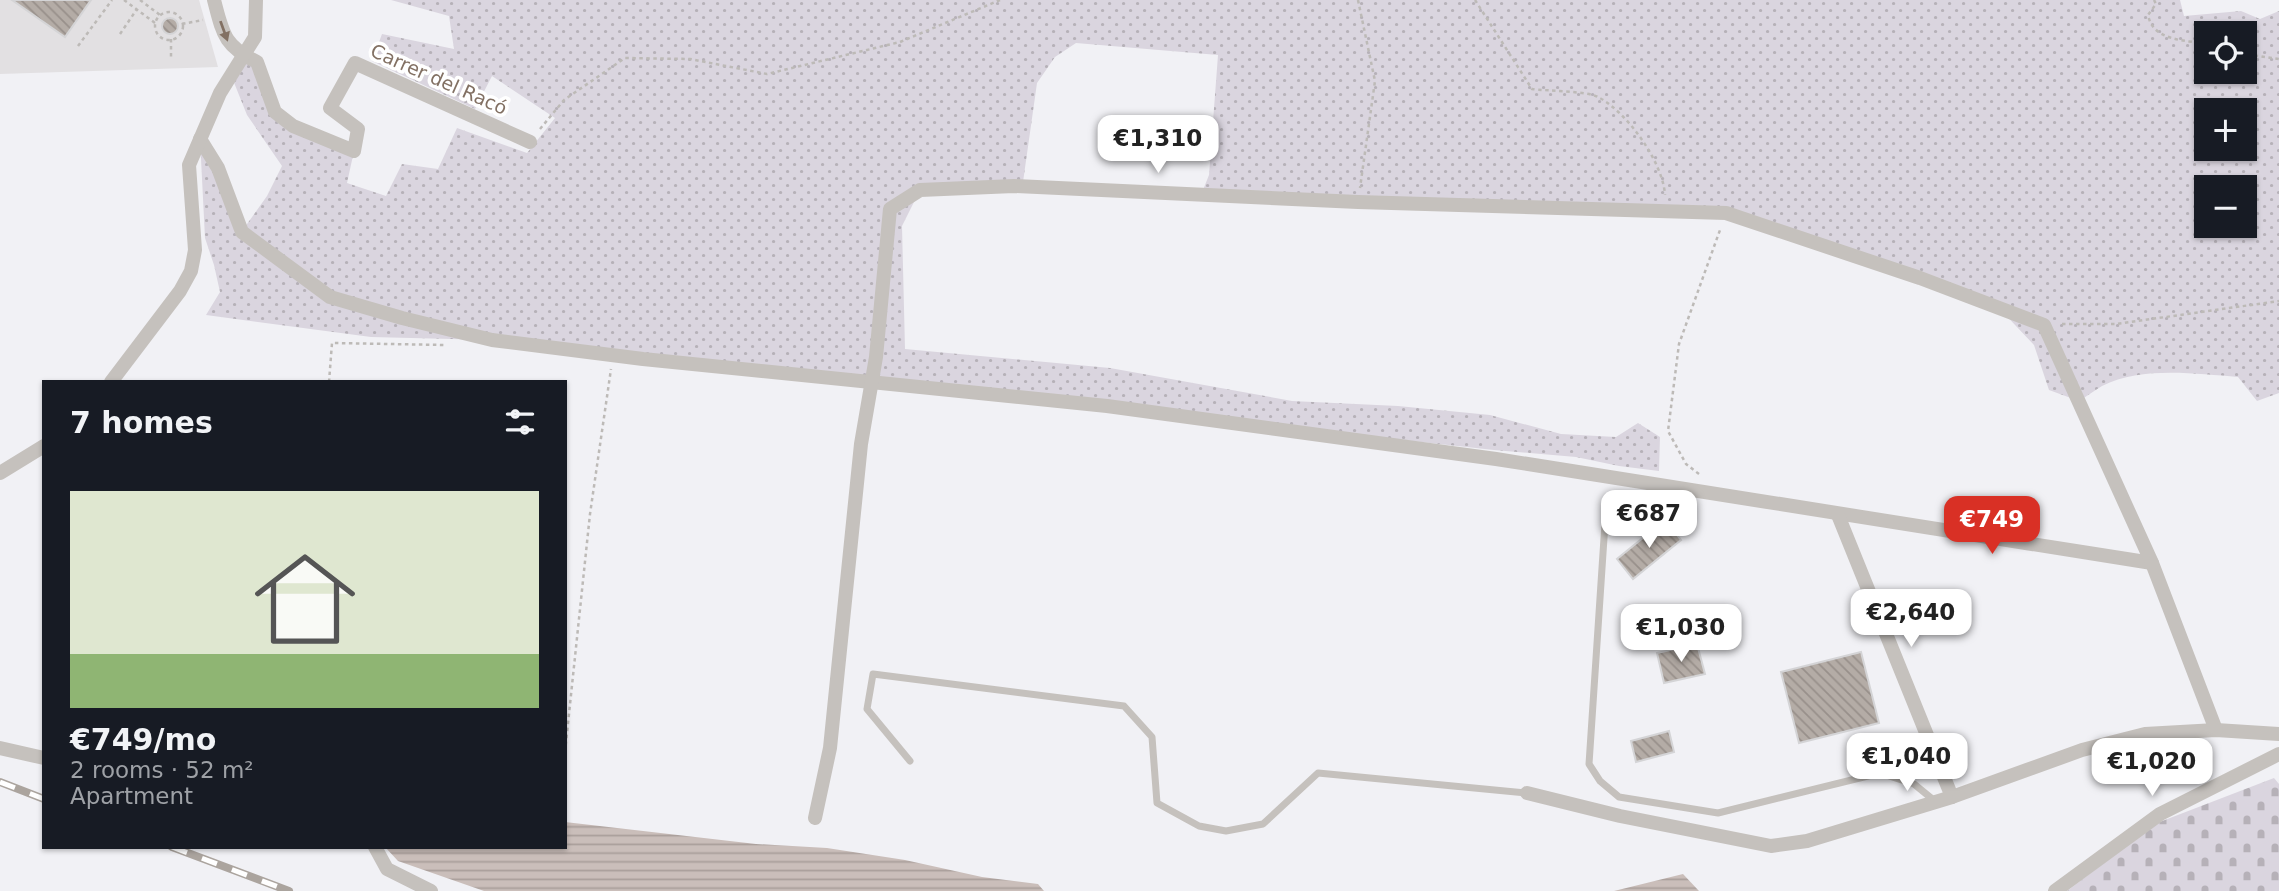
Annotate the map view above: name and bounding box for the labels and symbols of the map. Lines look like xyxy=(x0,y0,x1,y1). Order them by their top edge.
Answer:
one-way arrow xyxy=(218,21,229,42)
street label: Carrer del Racó xyxy=(367,39,511,119)
pin: €1,310 xyxy=(1101,116,1215,175)
pin: €687 xyxy=(1608,490,1690,550)
pin: €749 xyxy=(1951,496,2033,556)
pin: €2,640 xyxy=(1854,590,1968,649)
pin: €1,030 xyxy=(1624,604,1738,664)
pin: €1,040 xyxy=(1850,734,1964,793)
pin: €1,020 xyxy=(2095,738,2209,798)

